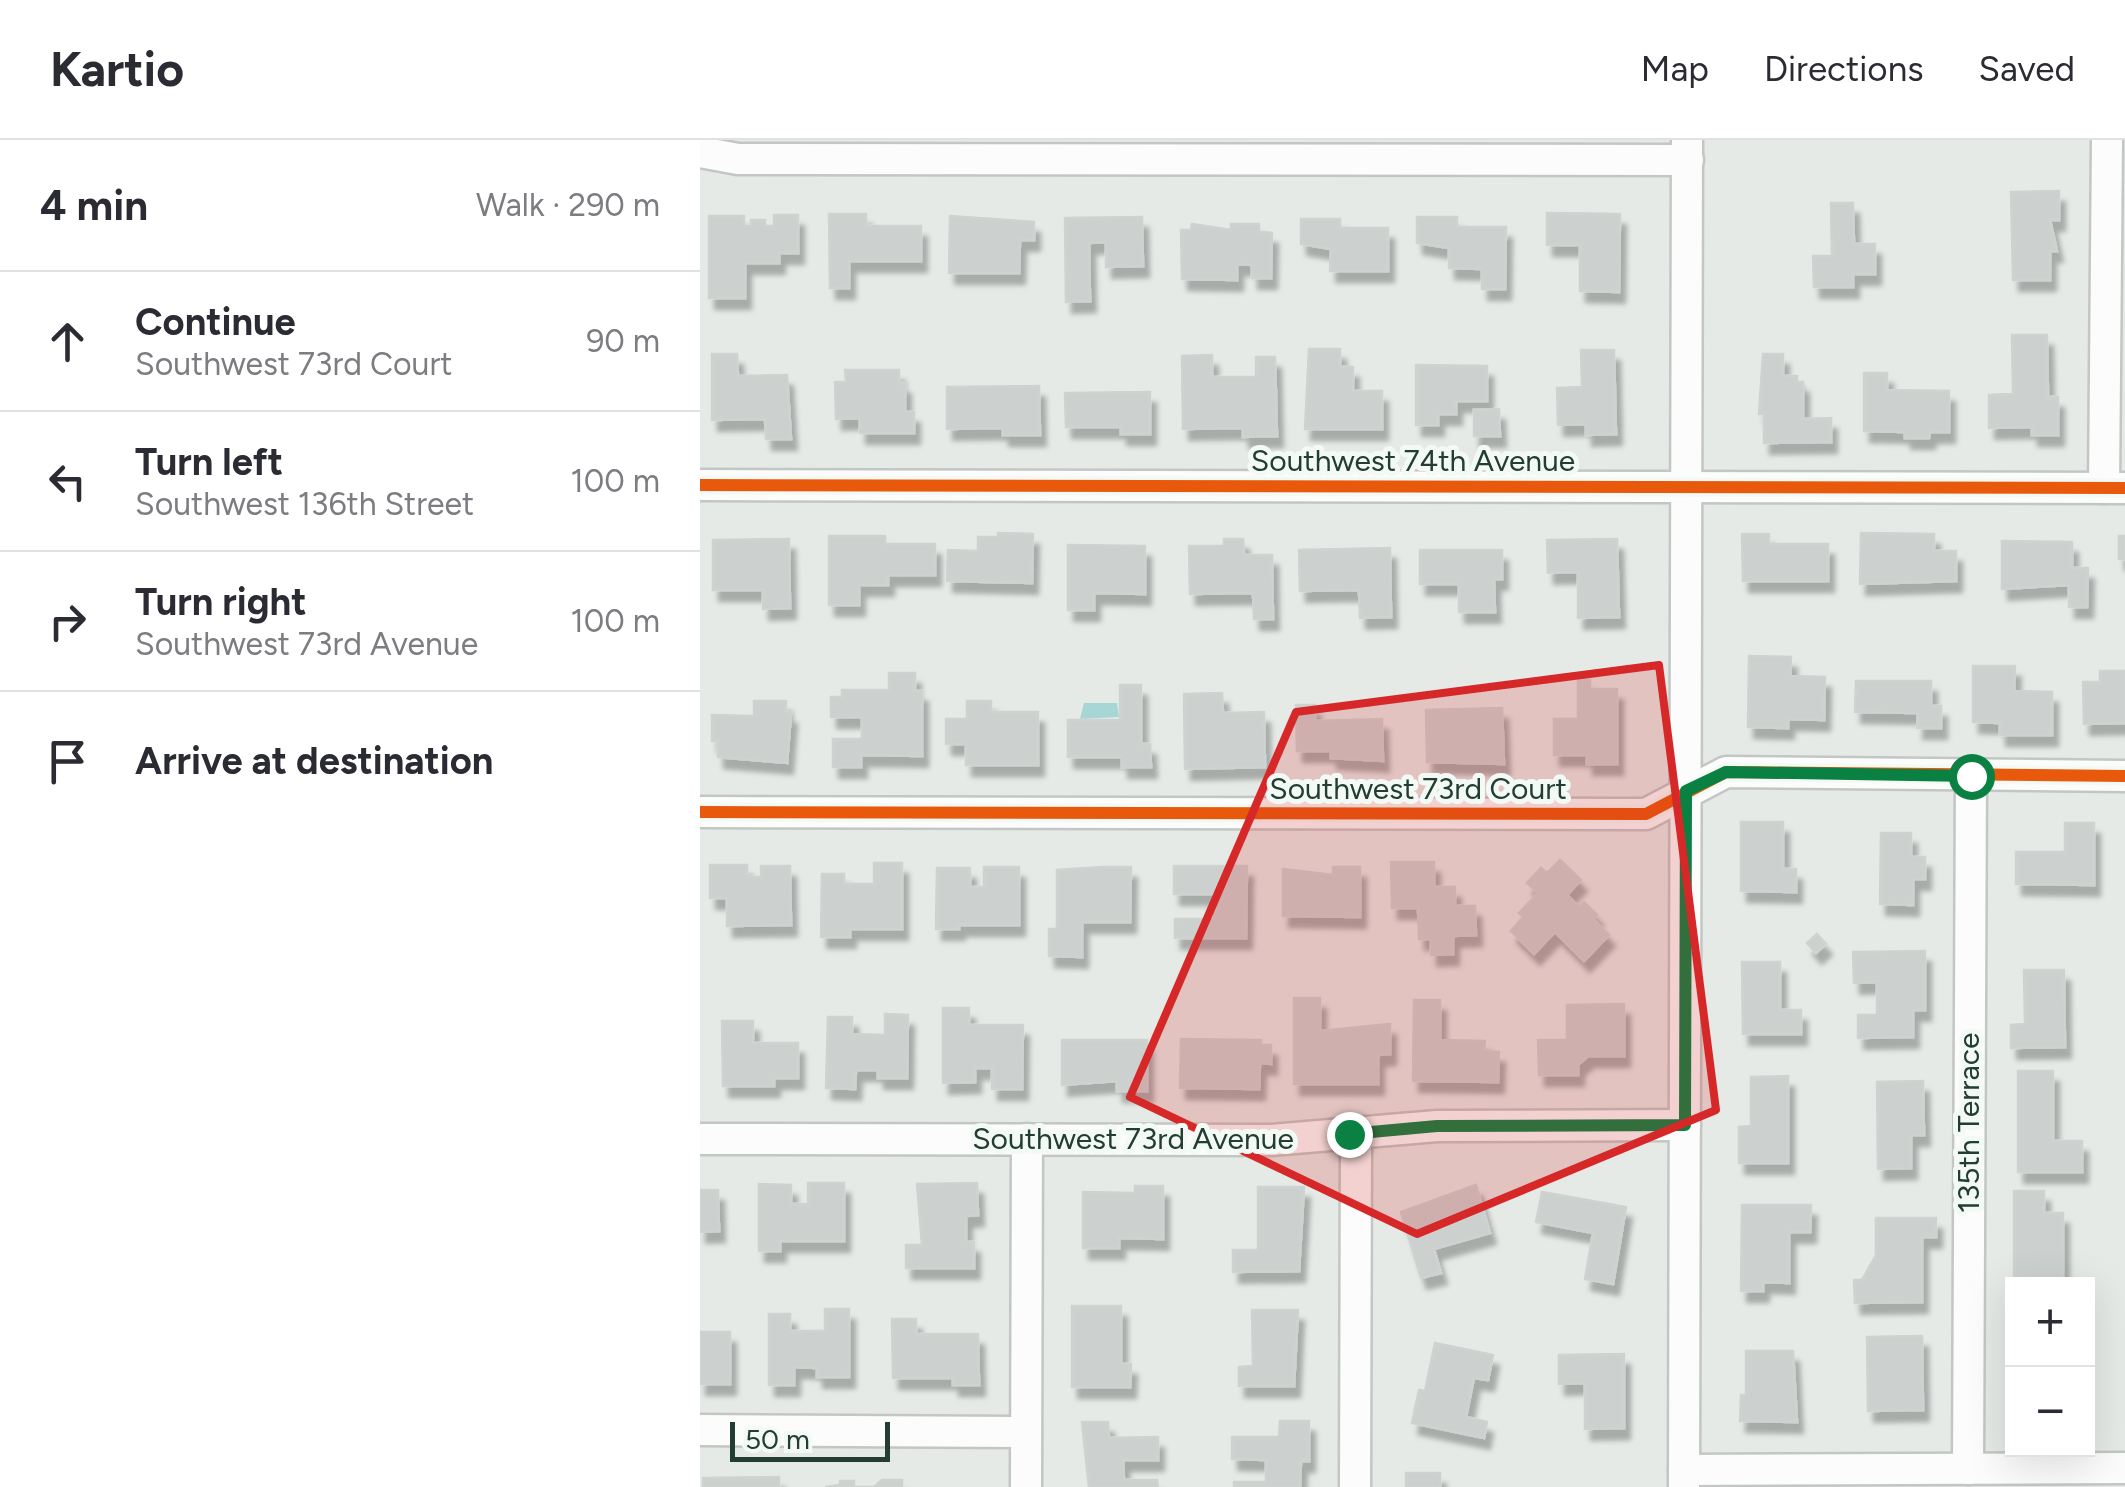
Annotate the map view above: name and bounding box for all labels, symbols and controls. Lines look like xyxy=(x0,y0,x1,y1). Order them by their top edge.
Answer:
text: Kartio xyxy=(50,40,184,98)
text: Map xyxy=(1641,48,1709,90)
text: Directions xyxy=(1764,48,1924,90)
text: Saved xyxy=(1979,48,2075,90)
text: 4 min xyxy=(40,180,148,231)
text: Walk · 290 m xyxy=(476,186,660,224)
text: Continue xyxy=(135,299,296,345)
icon: ahead xyxy=(40,314,95,369)
text: 90 m xyxy=(586,322,660,360)
text: Southwest 73rd Court xyxy=(135,345,452,383)
text: Turn left xyxy=(135,439,283,485)
street label: Southwest 74th Avenue xyxy=(1251,442,1575,479)
icon: left xyxy=(40,454,95,509)
text: 100 m xyxy=(571,462,660,500)
text: Southwest 136th Street xyxy=(135,485,474,523)
text: Turn right xyxy=(135,579,307,625)
icon: right xyxy=(40,594,95,649)
text: 100 m xyxy=(571,602,660,640)
text: Southwest 73rd Avenue xyxy=(135,625,478,663)
icon: arrive xyxy=(40,734,95,789)
text: Arrive at destination xyxy=(135,738,493,784)
route start xyxy=(1949,754,1995,800)
street label: Southwest 73rd Court xyxy=(1269,770,1567,807)
street label: 135th Terrace xyxy=(1950,1033,1987,1213)
route end xyxy=(1327,1112,1373,1158)
street label: Southwest 73rd Avenue xyxy=(972,1120,1294,1157)
map controls xyxy=(2005,1277,2095,1457)
button: + xyxy=(2005,1277,2095,1367)
button: − xyxy=(2005,1367,2095,1457)
scale bar xyxy=(730,1417,890,1462)
text: 50 m xyxy=(745,1422,810,1456)

